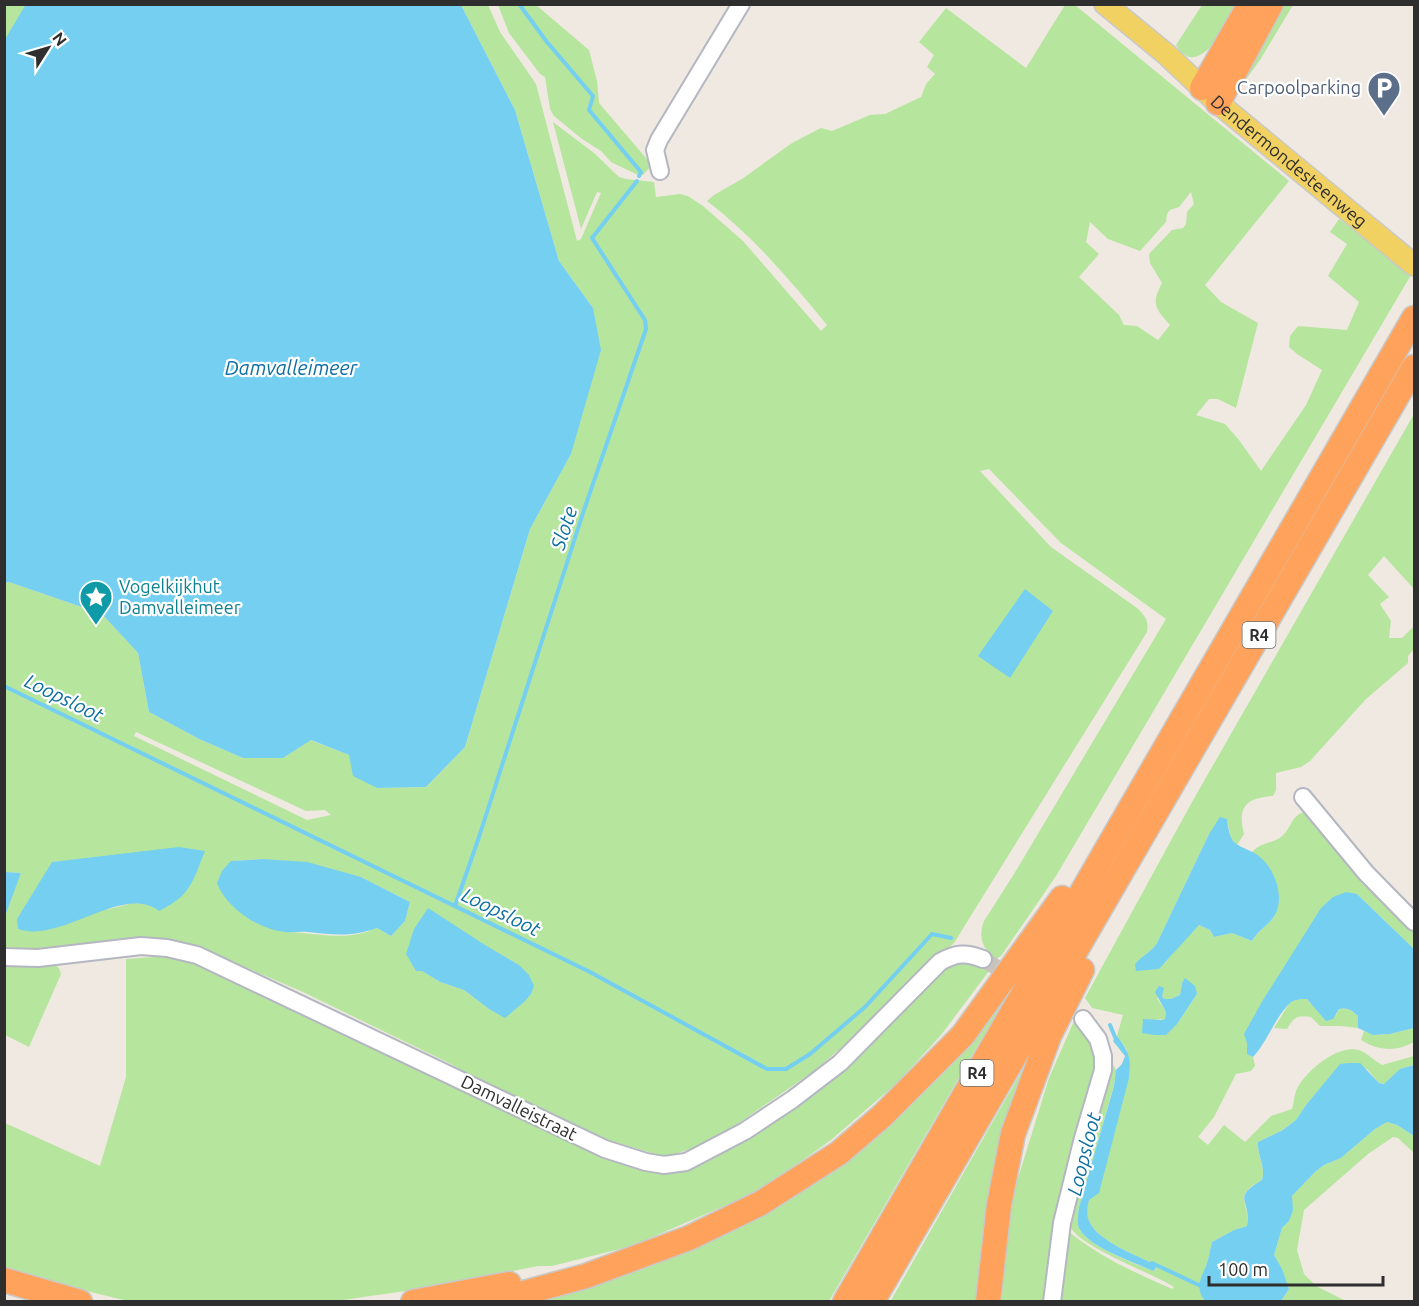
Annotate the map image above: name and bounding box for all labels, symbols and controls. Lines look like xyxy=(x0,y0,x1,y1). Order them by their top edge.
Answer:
north arrow xyxy=(18,18,78,78)
text: N xyxy=(49,29,71,49)
parking icon: Carpoolparking xyxy=(1366,70,1402,117)
place label: Carpoolparking xyxy=(1237,77,1361,97)
street label: Dendermondesteenweg xyxy=(1207,91,1371,231)
water label: Damvalleimeer xyxy=(225,356,359,379)
water label: Slote xyxy=(545,503,581,553)
place label: Vogelkijkhut Damvalleimeer xyxy=(119,576,241,617)
place icon: Vogelkijkhut Damvalleimeer xyxy=(78,579,114,626)
road number: R4 xyxy=(1242,622,1276,648)
water label: Loopsloot xyxy=(21,669,107,727)
water label: Loopsloot xyxy=(458,883,544,941)
road number: R4 xyxy=(960,1060,994,1086)
street label: Damvalleistraat xyxy=(458,1070,581,1144)
water label: Loopsloot xyxy=(1062,1110,1105,1198)
scale bar xyxy=(1209,1249,1383,1287)
text: 100 m xyxy=(1218,1259,1268,1279)

